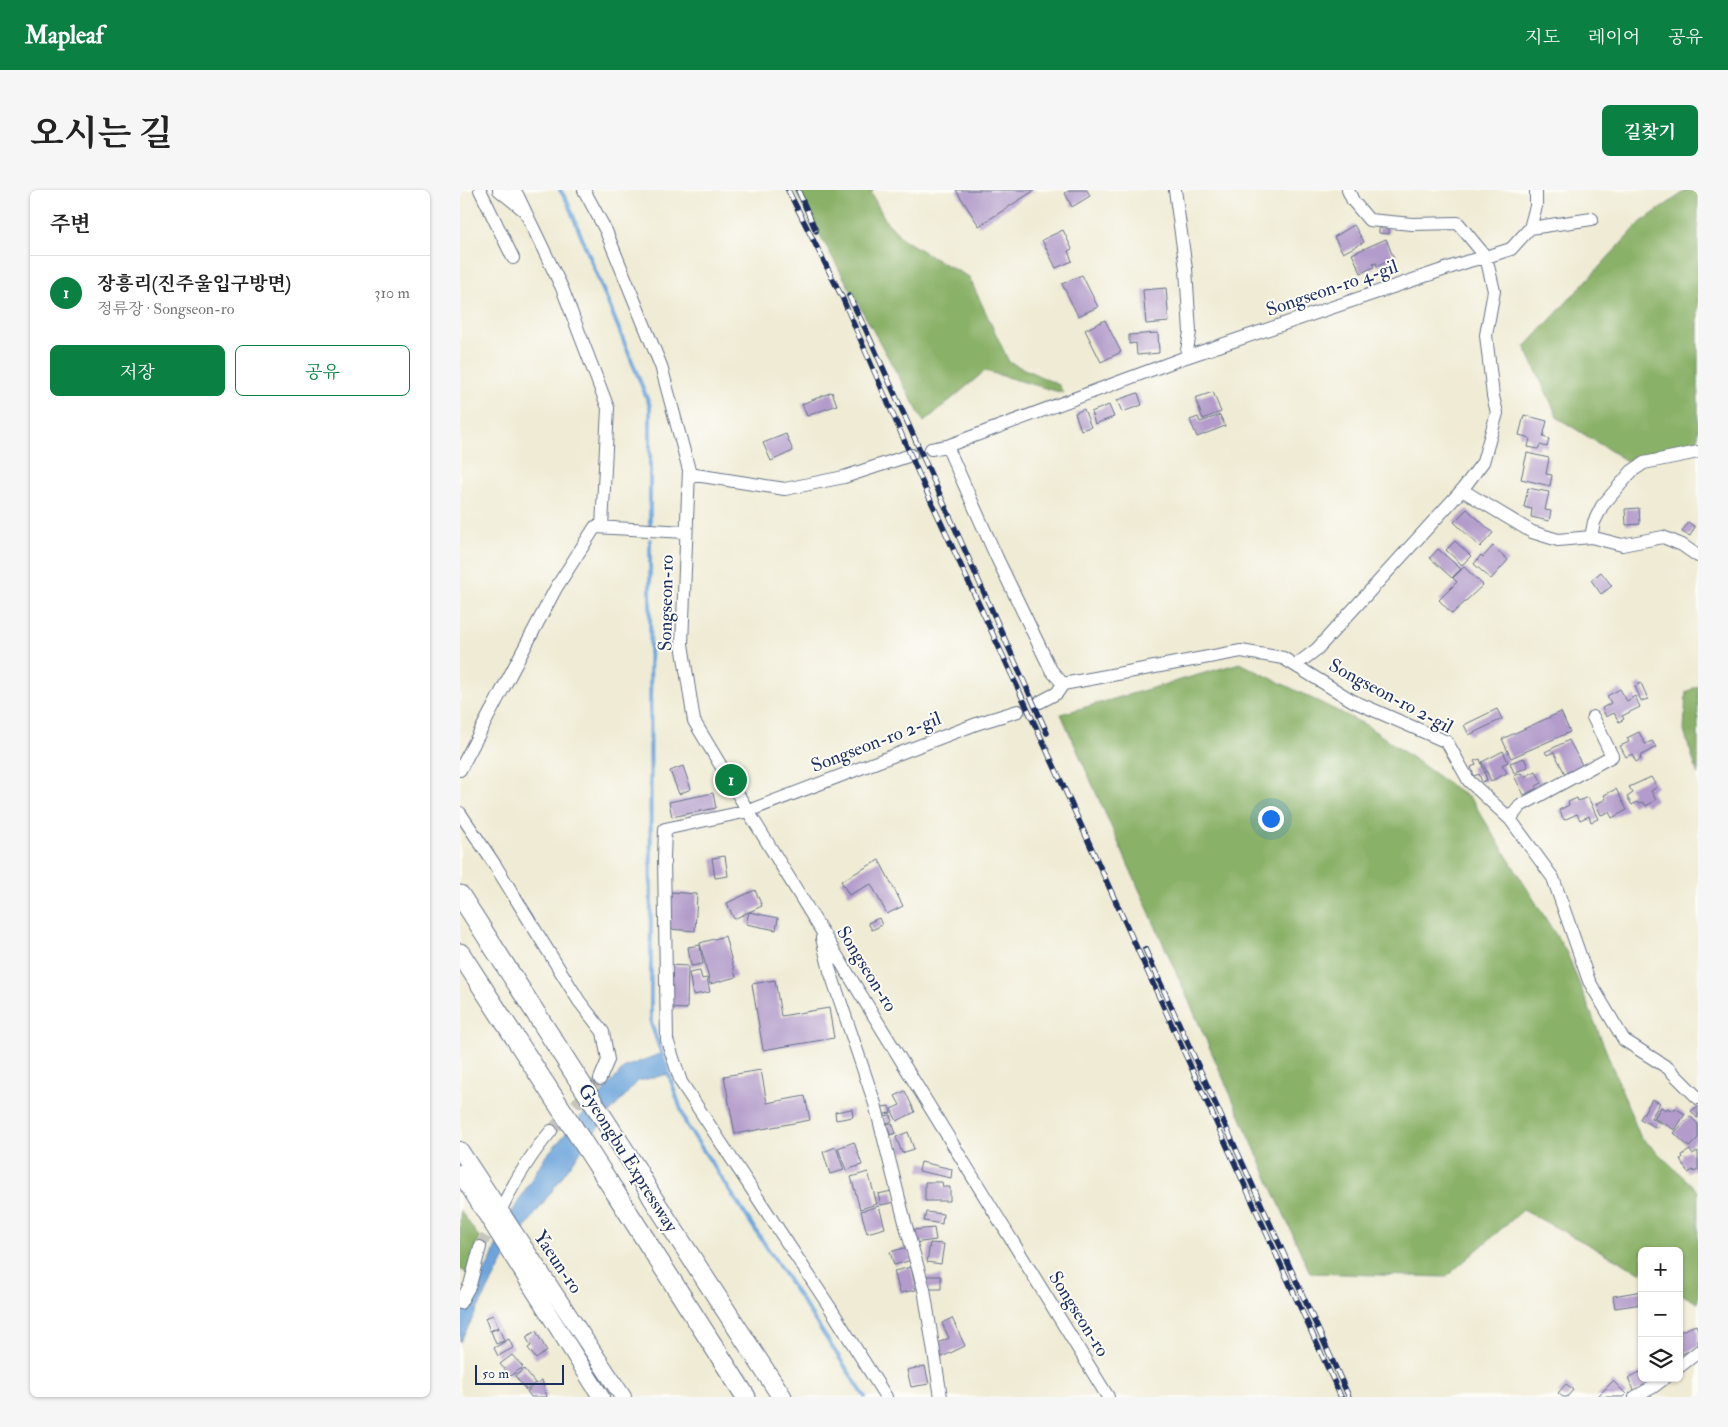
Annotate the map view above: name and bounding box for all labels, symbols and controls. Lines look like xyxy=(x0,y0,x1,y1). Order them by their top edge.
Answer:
text: Mapleaf xyxy=(25,20,104,51)
text: 지도 xyxy=(1525,26,1560,49)
text: 레이어 xyxy=(1588,26,1640,49)
text: 공유 xyxy=(1668,26,1703,49)
button: 길찾기 xyxy=(1602,105,1698,156)
text: 오시는 길 xyxy=(30,112,173,156)
text: 주변 xyxy=(50,211,91,238)
street label: Songseon-ro 4-gil xyxy=(1263,254,1401,322)
text: 장흥리(진주울입구방면) xyxy=(97,272,291,296)
text: 1 xyxy=(63,283,69,303)
text: 310 m xyxy=(374,283,410,303)
text: 정류장 · Songseon-ro xyxy=(97,299,234,319)
button: 저장 xyxy=(50,345,225,396)
button: 공유 xyxy=(235,345,410,396)
street label: Songseon-ro xyxy=(653,555,679,651)
street label: Songseon-ro 2-gil xyxy=(1325,653,1457,739)
street label: Songseon-ro 2-gil xyxy=(808,706,945,778)
pin: 1 xyxy=(715,761,747,799)
your location xyxy=(1258,806,1284,832)
street label: Songseon-ro xyxy=(831,922,903,1016)
street label: Gyeongbu Expressway xyxy=(572,1079,684,1238)
street label: Yaeun-ro xyxy=(528,1226,588,1298)
map controls xyxy=(1638,1247,1683,1382)
button: + xyxy=(1638,1247,1683,1292)
street label: Songseon-ro xyxy=(1043,1267,1115,1361)
button: − xyxy=(1638,1292,1683,1337)
button: layers xyxy=(1638,1337,1683,1382)
scale bar xyxy=(475,1362,564,1385)
text: 50 m xyxy=(482,1365,509,1382)

